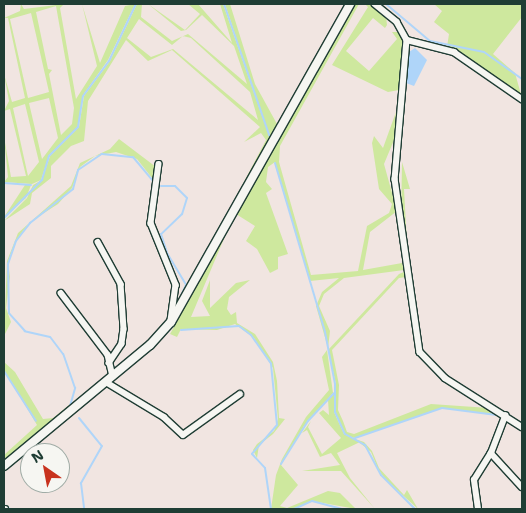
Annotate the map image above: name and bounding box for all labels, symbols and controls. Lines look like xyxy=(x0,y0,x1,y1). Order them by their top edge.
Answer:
north arrow xyxy=(20,443,70,493)
text: N xyxy=(28,446,47,467)

